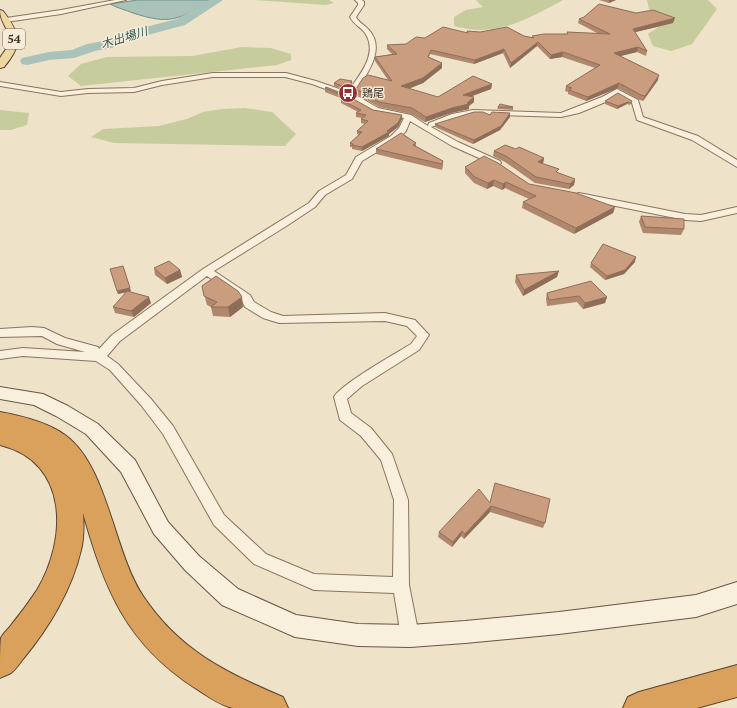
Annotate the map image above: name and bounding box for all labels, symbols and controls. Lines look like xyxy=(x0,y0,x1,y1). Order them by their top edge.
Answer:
water label: 木出場川 xyxy=(99,23,151,52)
road number: 54 xyxy=(3,29,25,49)
bus stop icon: 鶏尾 xyxy=(337,82,359,104)
place label: 鶏尾 xyxy=(362,86,384,100)

